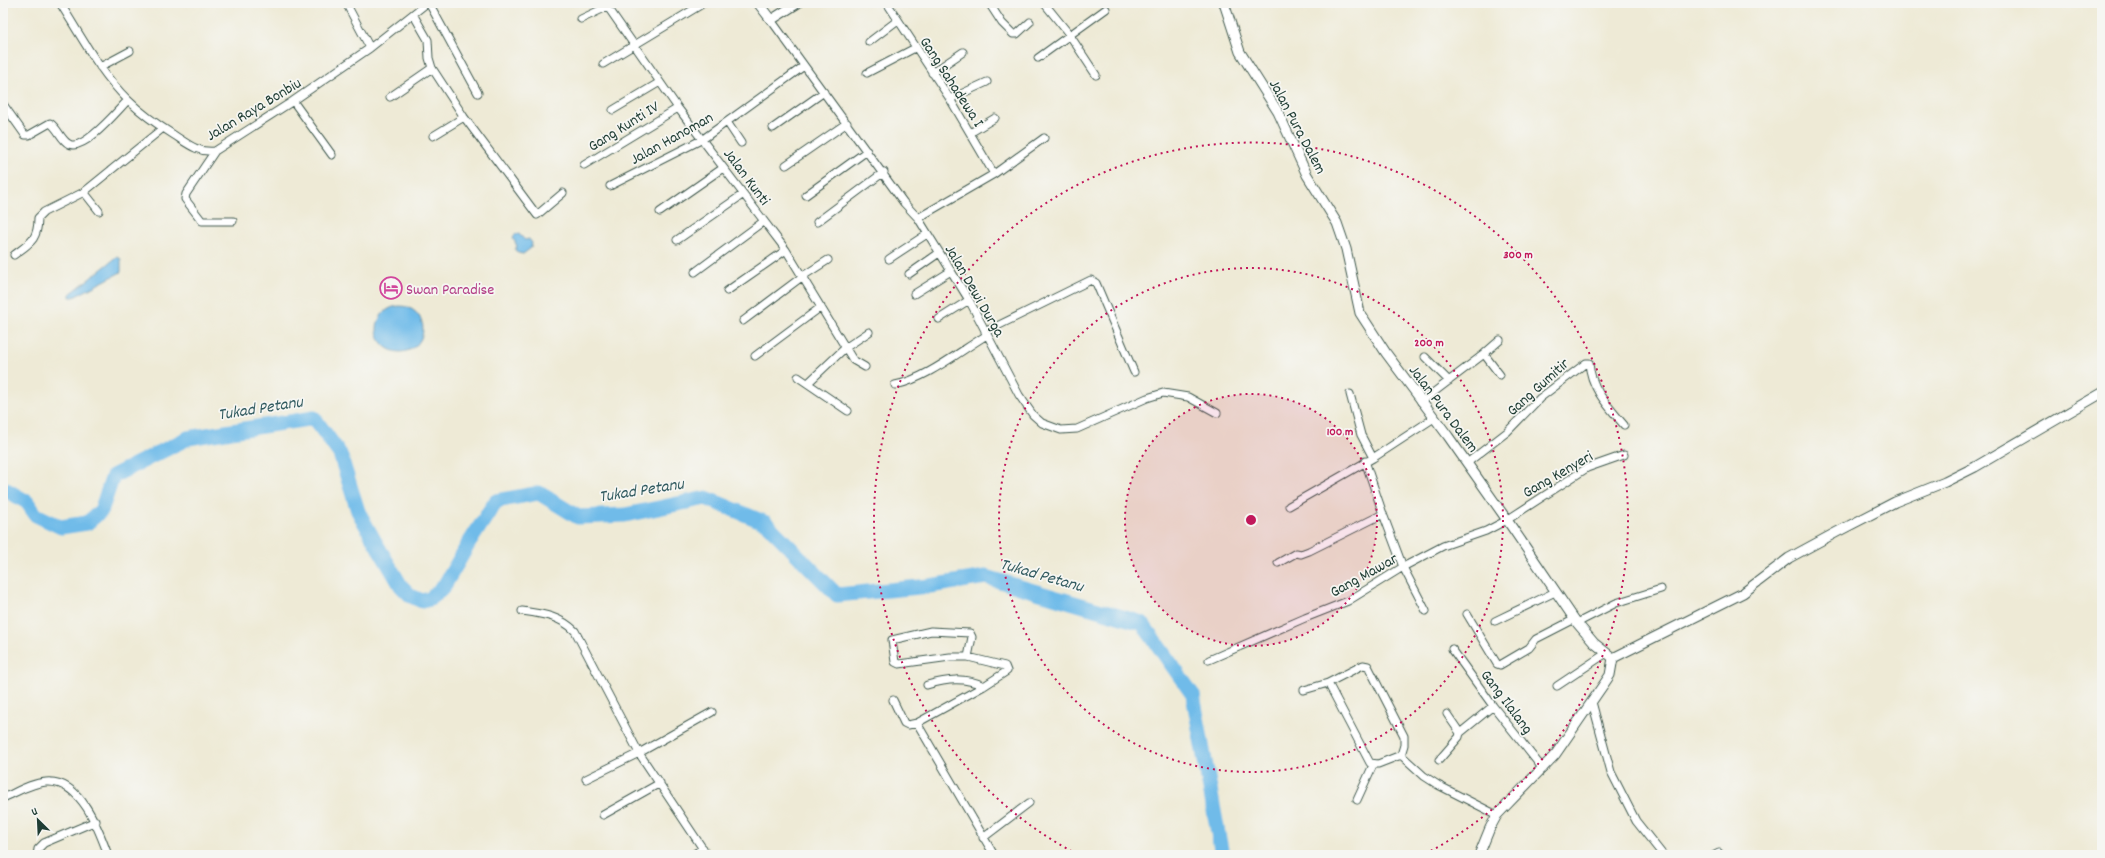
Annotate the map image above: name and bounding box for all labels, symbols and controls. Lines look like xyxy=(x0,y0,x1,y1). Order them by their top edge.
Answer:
street label: Gang Sahadewa I xyxy=(913,32,989,132)
street label: Jalan Raya Bonbiu xyxy=(202,73,306,148)
street label: Jalan Pura Dalem xyxy=(1262,76,1331,179)
street label: Gang Kunti IV xyxy=(584,96,665,158)
street label: Jalan Hanoman xyxy=(626,107,718,171)
street label: Jalan Kunti xyxy=(717,144,775,211)
street label: Jalan Dewi Durga xyxy=(938,241,1010,342)
text: 300 m xyxy=(1503,247,1533,264)
hotel icon: Swan Paradise xyxy=(378,275,404,301)
place label: Swan Paradise xyxy=(406,279,494,302)
text: 200 m xyxy=(1414,335,1444,352)
street label: Gang Gumitir xyxy=(1502,353,1575,422)
street label: Jalan Pura Dalem xyxy=(1402,361,1484,458)
water label: Tukad Petanu xyxy=(216,391,306,429)
text: 100 m xyxy=(1327,424,1353,441)
street label: Gang Kenyeri xyxy=(1519,446,1598,505)
water label: Tukad Petanu xyxy=(597,473,687,511)
centre of rings xyxy=(1244,513,1258,527)
street label: Gang Mawar xyxy=(1326,548,1402,604)
water label: Tukad Petanu xyxy=(997,554,1087,601)
street label: Gang Ilalang xyxy=(1474,665,1538,740)
north arrow xyxy=(18,800,58,840)
text: U xyxy=(29,804,40,821)

